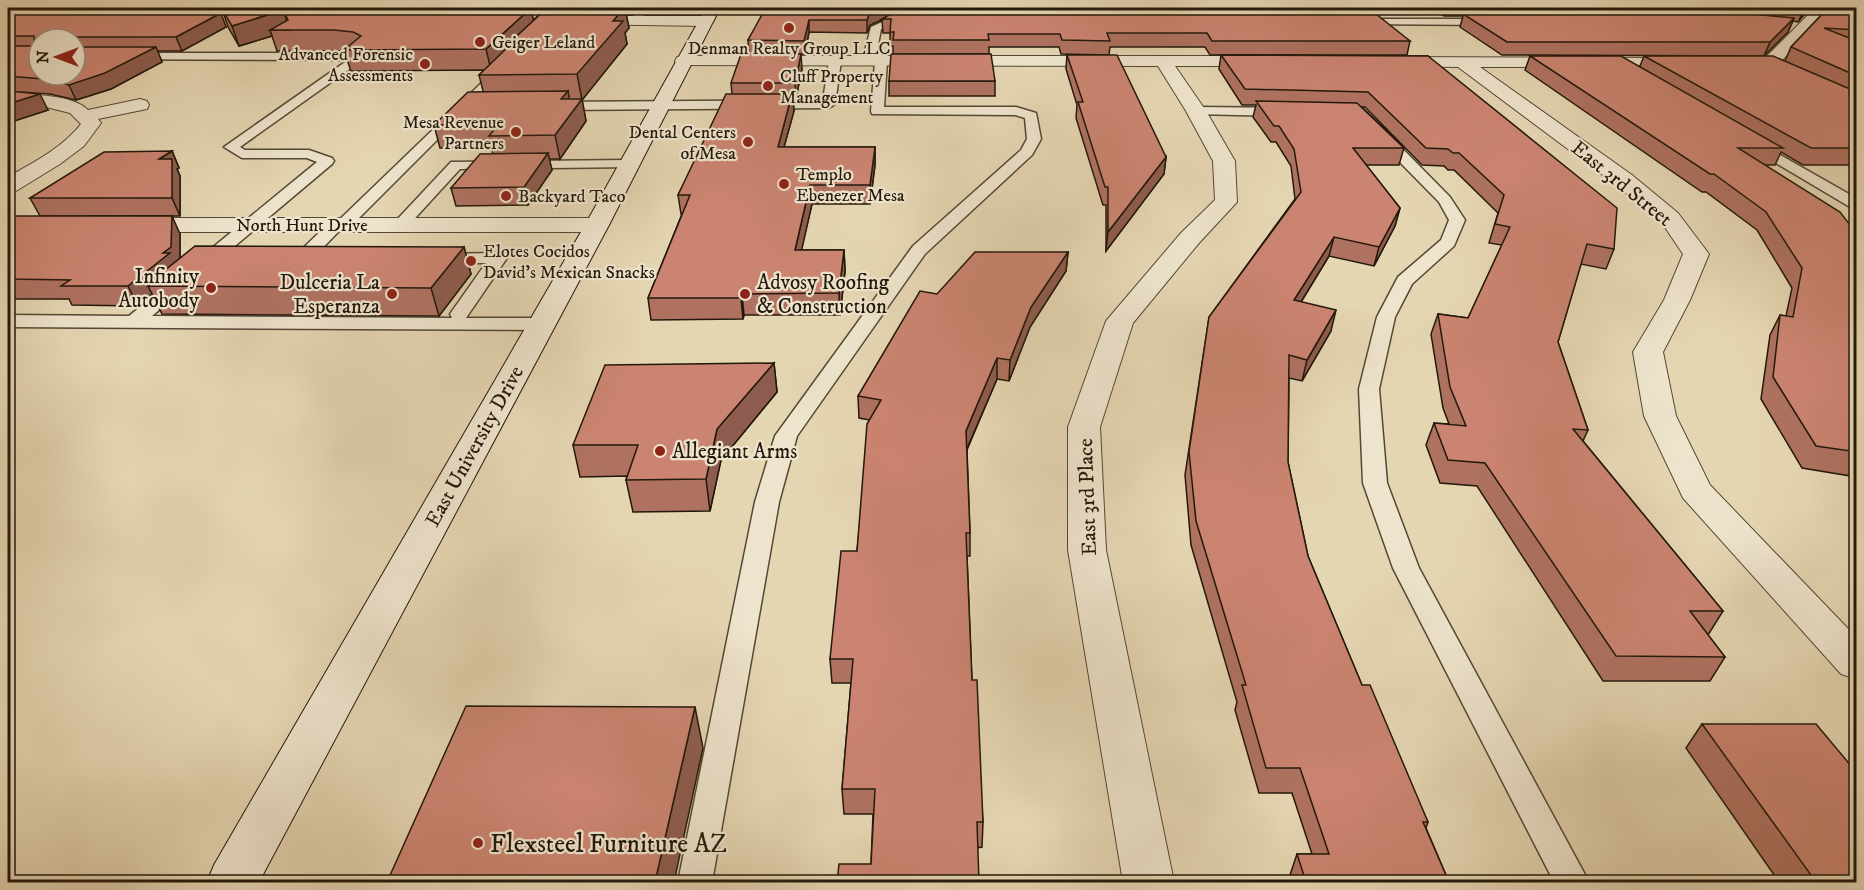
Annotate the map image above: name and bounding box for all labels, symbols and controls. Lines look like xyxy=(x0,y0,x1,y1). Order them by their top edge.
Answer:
marker: Denman Realty Group LLC xyxy=(782,21,796,35)
north arrow xyxy=(27,27,87,87)
place label: Geiger Leland xyxy=(492,32,595,54)
marker: Geiger Leland xyxy=(473,35,487,49)
place label: Denman Realty Group LLC xyxy=(688,38,890,60)
place label: Advanced Forensic Assessments xyxy=(279,44,413,87)
text: N xyxy=(33,50,53,64)
marker: Advanced Forensic Assessments xyxy=(418,57,432,71)
place label: Cluff Property Management xyxy=(780,66,884,109)
marker: Cluff Property Management xyxy=(761,79,775,93)
place label: Mesa Revenue Partners xyxy=(403,112,504,155)
place label: Dental Centers of Mesa xyxy=(628,122,736,165)
marker: Mesa Revenue Partners xyxy=(509,125,523,139)
marker: Dental Centers of Mesa xyxy=(741,135,755,149)
street label: East 3rd Street xyxy=(1566,135,1677,233)
place label: Templo Ebenezer Mesa xyxy=(796,164,905,207)
marker: Templo Ebenezer Mesa xyxy=(777,177,791,191)
place label: Backyard Taco xyxy=(518,186,626,208)
marker: Backyard Taco xyxy=(499,189,513,203)
street label: North Hunt Drive xyxy=(236,215,368,237)
place label: Elotes Cocidos David's Mexican Snacks xyxy=(483,241,655,284)
marker: Elotes Cocidos David's Mexican Snacks xyxy=(464,254,478,268)
place label: Infinity Autobody xyxy=(118,264,200,314)
place label: Dulceria La Esperanza xyxy=(280,270,380,320)
place label: Advosy Roofing & Construction xyxy=(757,270,890,320)
marker: Infinity Autobody xyxy=(204,281,218,295)
marker: Dulceria La Esperanza xyxy=(385,287,399,301)
marker: Advosy Roofing & Construction xyxy=(738,287,752,301)
street label: East University Drive xyxy=(420,361,530,532)
street label: East 3rd Place xyxy=(1073,437,1103,556)
place label: Allegiant Arms xyxy=(672,439,797,465)
marker: Allegiant Arms xyxy=(653,444,667,458)
place label: Flexsteel Furniture AZ xyxy=(490,828,727,861)
marker: Flexsteel Furniture AZ xyxy=(471,836,485,850)

